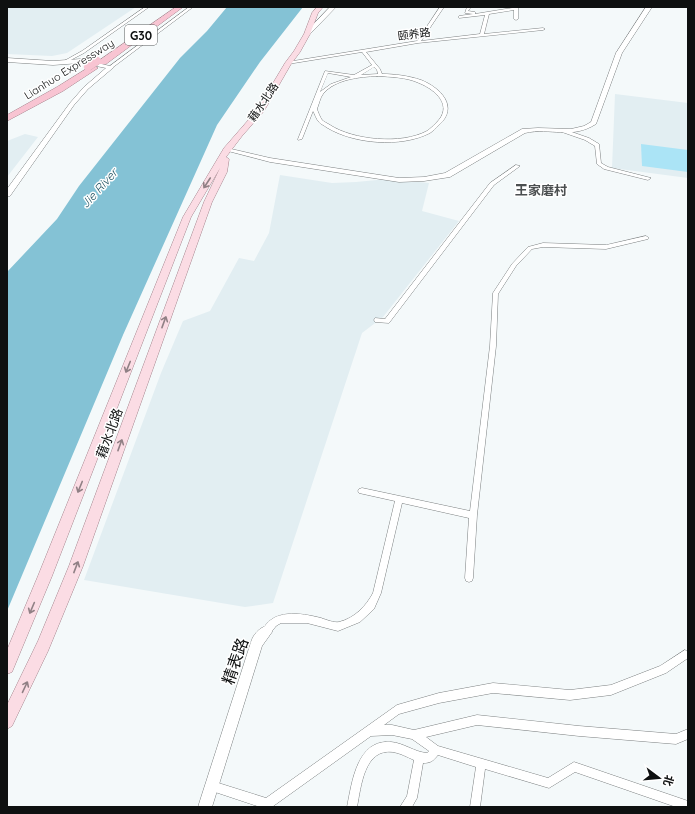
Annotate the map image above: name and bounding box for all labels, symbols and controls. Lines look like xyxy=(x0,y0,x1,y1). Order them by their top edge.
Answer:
road number: G30 xyxy=(125,25,157,45)
street label: 颐养路 xyxy=(397,25,431,43)
street label: Lianhuo Expressway xyxy=(21,36,117,102)
street label: 藉水北路 xyxy=(245,80,281,124)
water label: Jie River xyxy=(77,164,121,211)
one-way arrow xyxy=(202,177,210,189)
district label: 王家磨村 xyxy=(515,182,567,198)
one-way arrow xyxy=(161,316,168,329)
one-way arrow xyxy=(124,360,131,372)
street label: 藉水北路 xyxy=(93,406,125,460)
one-way arrow xyxy=(117,438,124,451)
one-way arrow xyxy=(76,481,84,493)
one-way arrow xyxy=(72,561,80,573)
one-way arrow xyxy=(27,602,35,614)
street label: 精表路 xyxy=(218,635,252,687)
one-way arrow xyxy=(22,681,29,693)
north arrow xyxy=(639,758,679,798)
text: 北 xyxy=(660,774,677,788)

